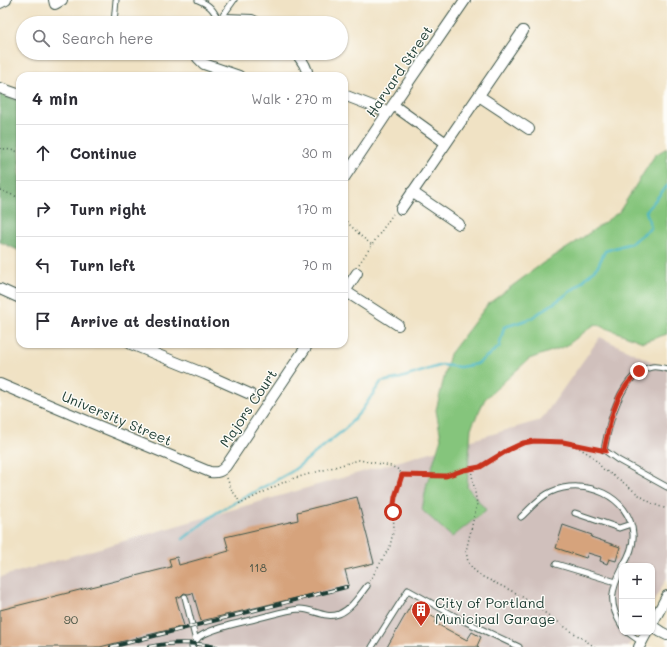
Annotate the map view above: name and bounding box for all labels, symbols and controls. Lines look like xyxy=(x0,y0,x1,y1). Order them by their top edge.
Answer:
search box xyxy=(16,16,348,60)
street label: Harvard Street xyxy=(361,21,437,121)
icon: search xyxy=(30,27,52,49)
text: Search here xyxy=(62,28,153,48)
text: 4 min xyxy=(32,87,78,109)
text: Walk · 270 m xyxy=(251,90,332,107)
icon: ahead xyxy=(32,142,54,164)
text: Continue xyxy=(70,143,137,163)
text: 30 m xyxy=(302,144,332,161)
icon: right xyxy=(32,198,54,220)
text: Turn right xyxy=(70,199,147,219)
text: 170 m xyxy=(296,200,332,217)
icon: left xyxy=(32,254,54,276)
text: Turn left xyxy=(70,255,135,275)
text: 70 m xyxy=(302,256,332,273)
icon: arrive xyxy=(32,310,54,332)
text: Arrive at destination xyxy=(70,311,230,331)
route end xyxy=(630,362,648,380)
street label: Majors Court xyxy=(215,365,281,451)
street label: University Street xyxy=(59,386,175,450)
route start xyxy=(384,503,402,521)
house number: 118 xyxy=(249,559,267,575)
map controls xyxy=(619,563,655,635)
button: + xyxy=(619,563,655,599)
place label: City of Portland Municipal Garage xyxy=(435,593,555,628)
building icon: City of Portland Municipal Garage xyxy=(410,599,432,627)
button: − xyxy=(619,599,655,635)
house number: 90 xyxy=(64,611,79,627)

